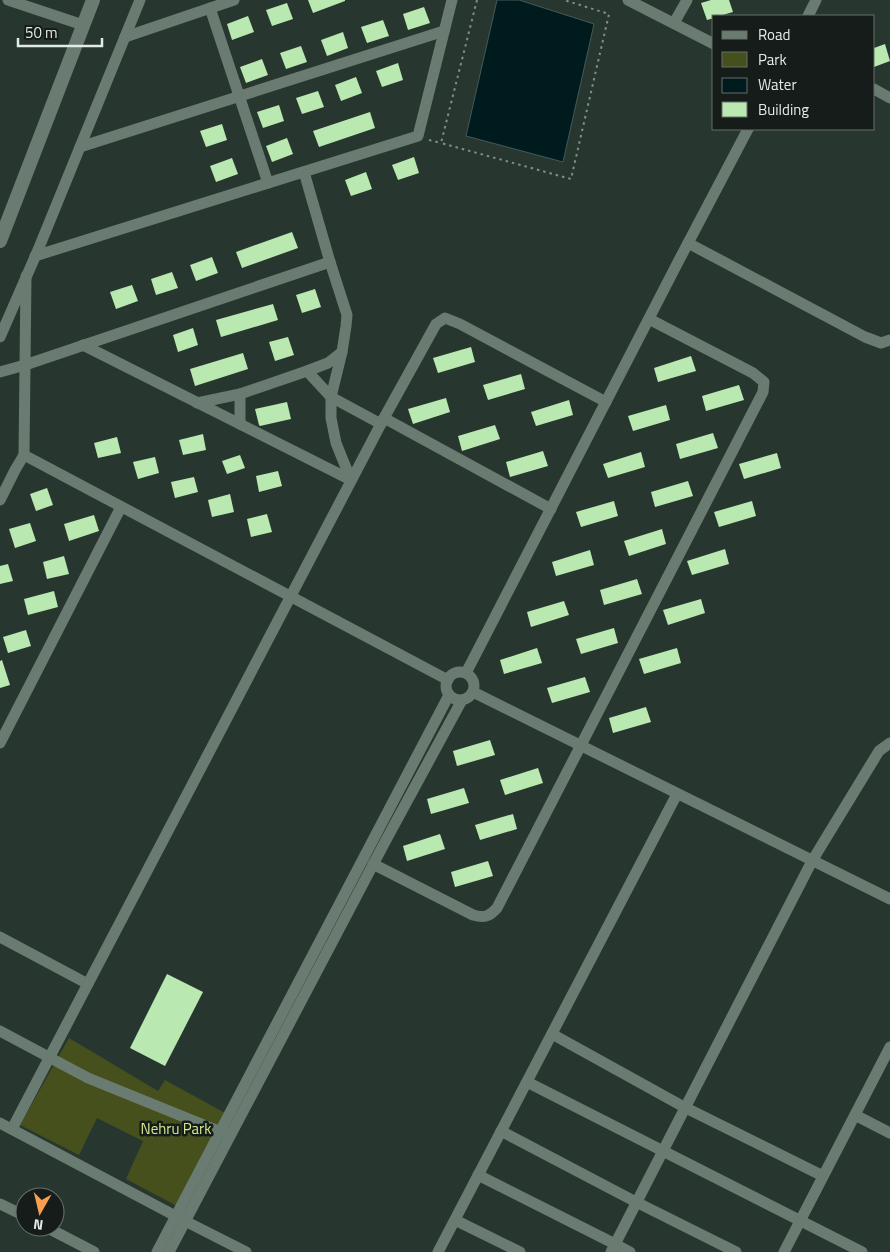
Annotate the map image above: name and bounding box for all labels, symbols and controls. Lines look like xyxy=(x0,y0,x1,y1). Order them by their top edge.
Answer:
scale bar xyxy=(18,15,101,47)
legend xyxy=(712,15,875,130)
text: 50 m xyxy=(25,21,58,44)
text: Road xyxy=(758,23,790,46)
text: Park xyxy=(758,48,787,71)
text: Water xyxy=(758,73,797,96)
text: Building xyxy=(758,98,809,121)
park label: Nehru Park xyxy=(141,1117,211,1140)
north arrow xyxy=(15,1187,65,1237)
text: N xyxy=(32,1214,44,1236)

